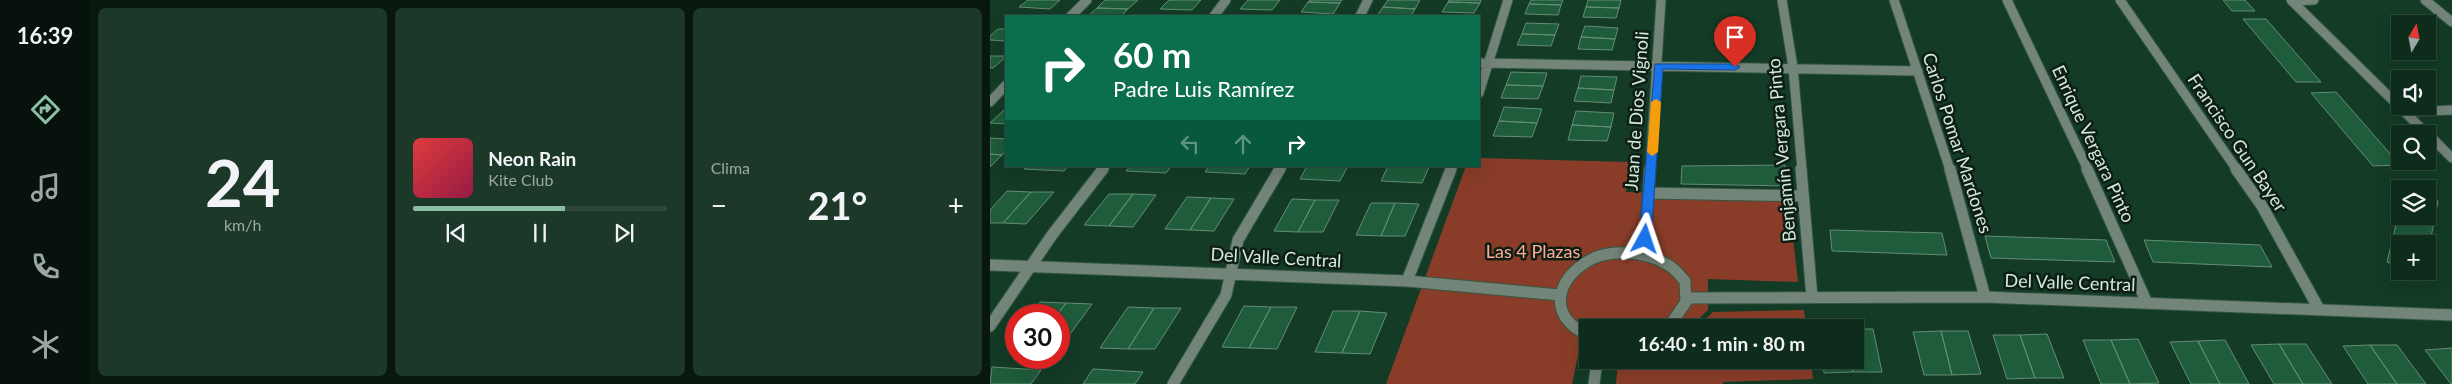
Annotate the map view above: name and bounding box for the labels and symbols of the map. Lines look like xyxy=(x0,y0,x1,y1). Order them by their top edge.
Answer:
north arrow xyxy=(2391,15,2436,60)
pin xyxy=(1714,16,1756,67)
street label: Juan de Dios Vignoli xyxy=(1619,31,1653,191)
street label: Carlos Pomar Mardones xyxy=(1918,50,1998,236)
street label: Benjamín Vergara Pinto xyxy=(1762,57,1800,243)
street label: Enrique Vergara Pinto xyxy=(2048,61,2140,226)
street label: Francisco Gun Bayer xyxy=(2183,69,2292,216)
position arrow xyxy=(1618,212,1670,264)
park label: Las 4 Plazas xyxy=(1486,240,1580,262)
street label: Del Valle Central xyxy=(1210,243,1342,271)
street label: Del Valle Central xyxy=(2004,269,2136,295)
speed limit sign: 30 xyxy=(1005,304,1070,369)

